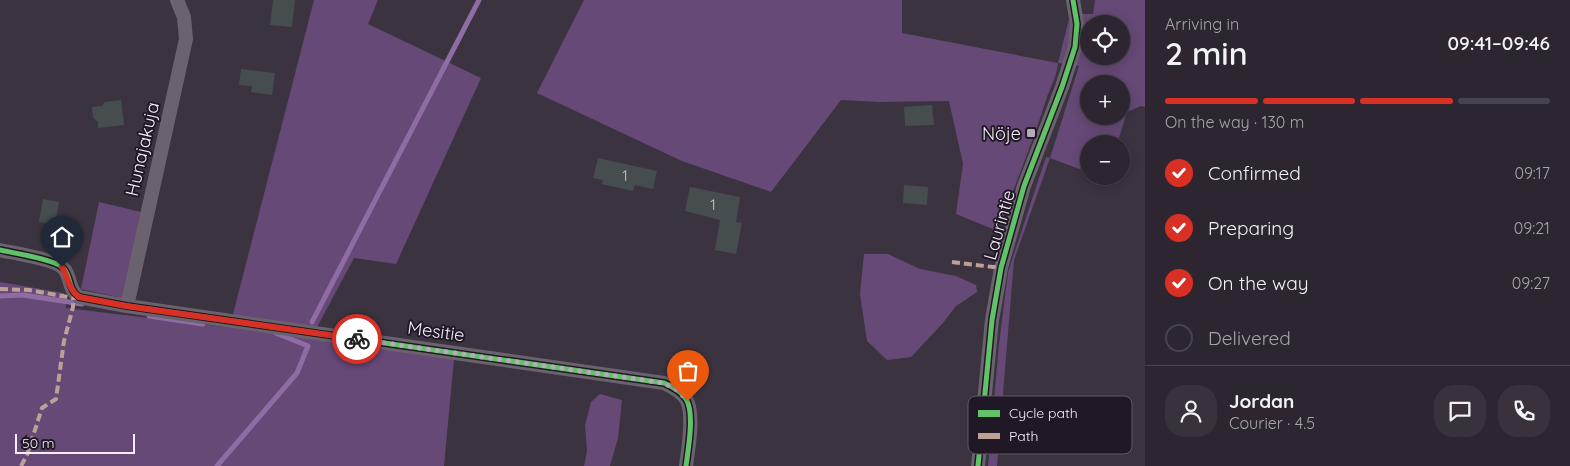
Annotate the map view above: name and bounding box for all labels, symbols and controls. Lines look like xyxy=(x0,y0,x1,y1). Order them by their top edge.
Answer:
text: Arriving in xyxy=(1165,14,1239,34)
map controls xyxy=(1080,15,1130,185)
button: locate xyxy=(1080,15,1130,65)
text: 09:41–09:46 xyxy=(1448,31,1550,55)
text: 2 min xyxy=(1165,33,1248,73)
button: + xyxy=(1080,75,1130,125)
street label: Hunajakuja xyxy=(120,100,164,198)
text: On the way · 130 m xyxy=(1165,112,1304,132)
place label: Nöje xyxy=(982,122,1021,145)
marker: Nöje xyxy=(1025,127,1037,139)
button: − xyxy=(1080,135,1130,185)
icon: check xyxy=(1165,159,1193,187)
text: Confirmed xyxy=(1208,161,1301,185)
text: 09:17 xyxy=(1514,163,1550,183)
house number: 1 xyxy=(622,166,628,185)
street label: Laurintie xyxy=(978,187,1020,263)
house number: 1 xyxy=(710,195,716,214)
icon: check xyxy=(1165,214,1193,242)
pin xyxy=(41,216,83,267)
text: Preparing xyxy=(1208,216,1294,240)
text: 09:21 xyxy=(1514,218,1550,238)
icon: home xyxy=(48,223,76,251)
icon: check xyxy=(1165,269,1193,297)
text: On the way xyxy=(1208,271,1309,295)
text: 09:27 xyxy=(1512,273,1550,293)
courier xyxy=(332,314,382,364)
street label: Mesitie xyxy=(406,316,466,346)
icon: bike xyxy=(343,325,371,353)
text: Delivered xyxy=(1208,326,1291,350)
pin xyxy=(667,350,709,401)
icon: bag xyxy=(674,357,702,385)
button: person xyxy=(1165,385,1217,437)
button: chat xyxy=(1434,385,1486,437)
button: phone xyxy=(1498,385,1550,437)
text: Jordan xyxy=(1229,389,1294,413)
legend xyxy=(968,396,1132,454)
text: Cycle path xyxy=(1009,404,1078,422)
text: Courier · 4.5 xyxy=(1229,413,1315,433)
text: Path xyxy=(1009,427,1038,445)
scale bar xyxy=(15,431,135,454)
text: 50 m xyxy=(22,434,55,452)

